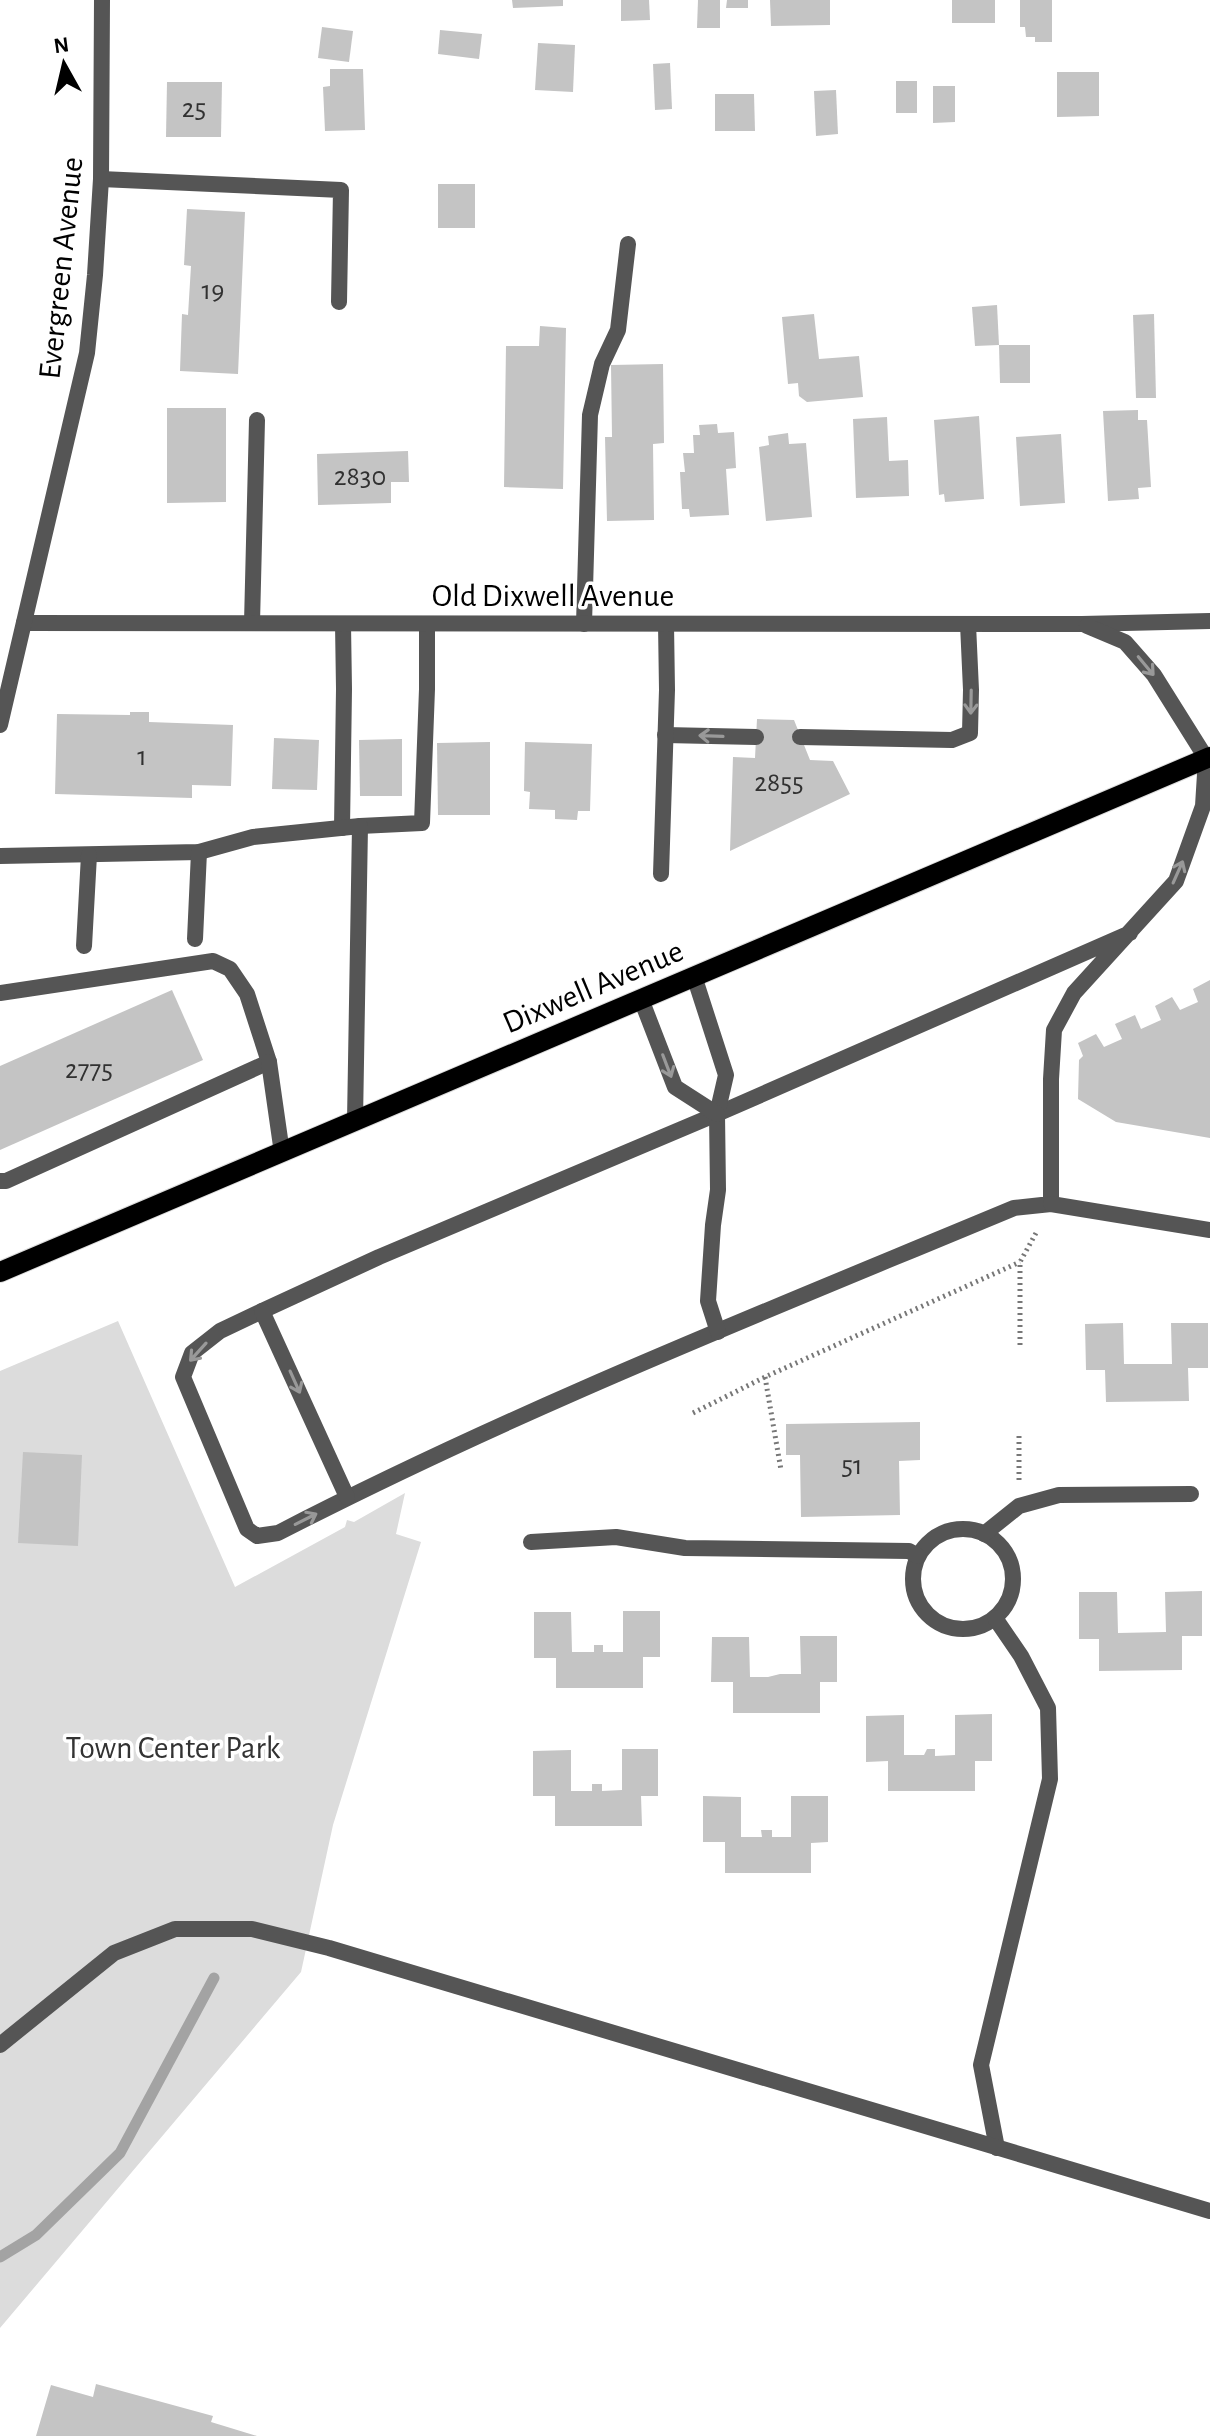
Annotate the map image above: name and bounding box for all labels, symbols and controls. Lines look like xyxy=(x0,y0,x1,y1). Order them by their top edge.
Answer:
north arrow xyxy=(24,24,104,104)
text: N xyxy=(52,33,70,57)
house number: 25 xyxy=(182,95,206,123)
street label: Evergreen Avenue xyxy=(33,155,89,381)
house number: 19 xyxy=(202,277,224,305)
house number: 2830 xyxy=(334,463,386,491)
street label: Old Dixwell Avenue xyxy=(432,580,674,612)
one-way arrow xyxy=(1137,655,1155,676)
one-way arrow xyxy=(963,688,978,715)
one-way arrow xyxy=(698,728,725,744)
house number: 1 xyxy=(137,743,147,771)
house number: 2855 xyxy=(754,769,804,797)
one-way arrow xyxy=(1172,860,1187,885)
street label: Dixwell Avenue xyxy=(498,935,688,1039)
one-way arrow xyxy=(661,1053,675,1078)
house number: 2775 xyxy=(65,1056,113,1084)
one-way arrow xyxy=(188,1342,207,1362)
one-way arrow xyxy=(288,1370,303,1394)
house number: 51 xyxy=(841,1452,863,1480)
one-way arrow xyxy=(293,1510,317,1526)
park label: Town Center Park xyxy=(66,1732,281,1764)

